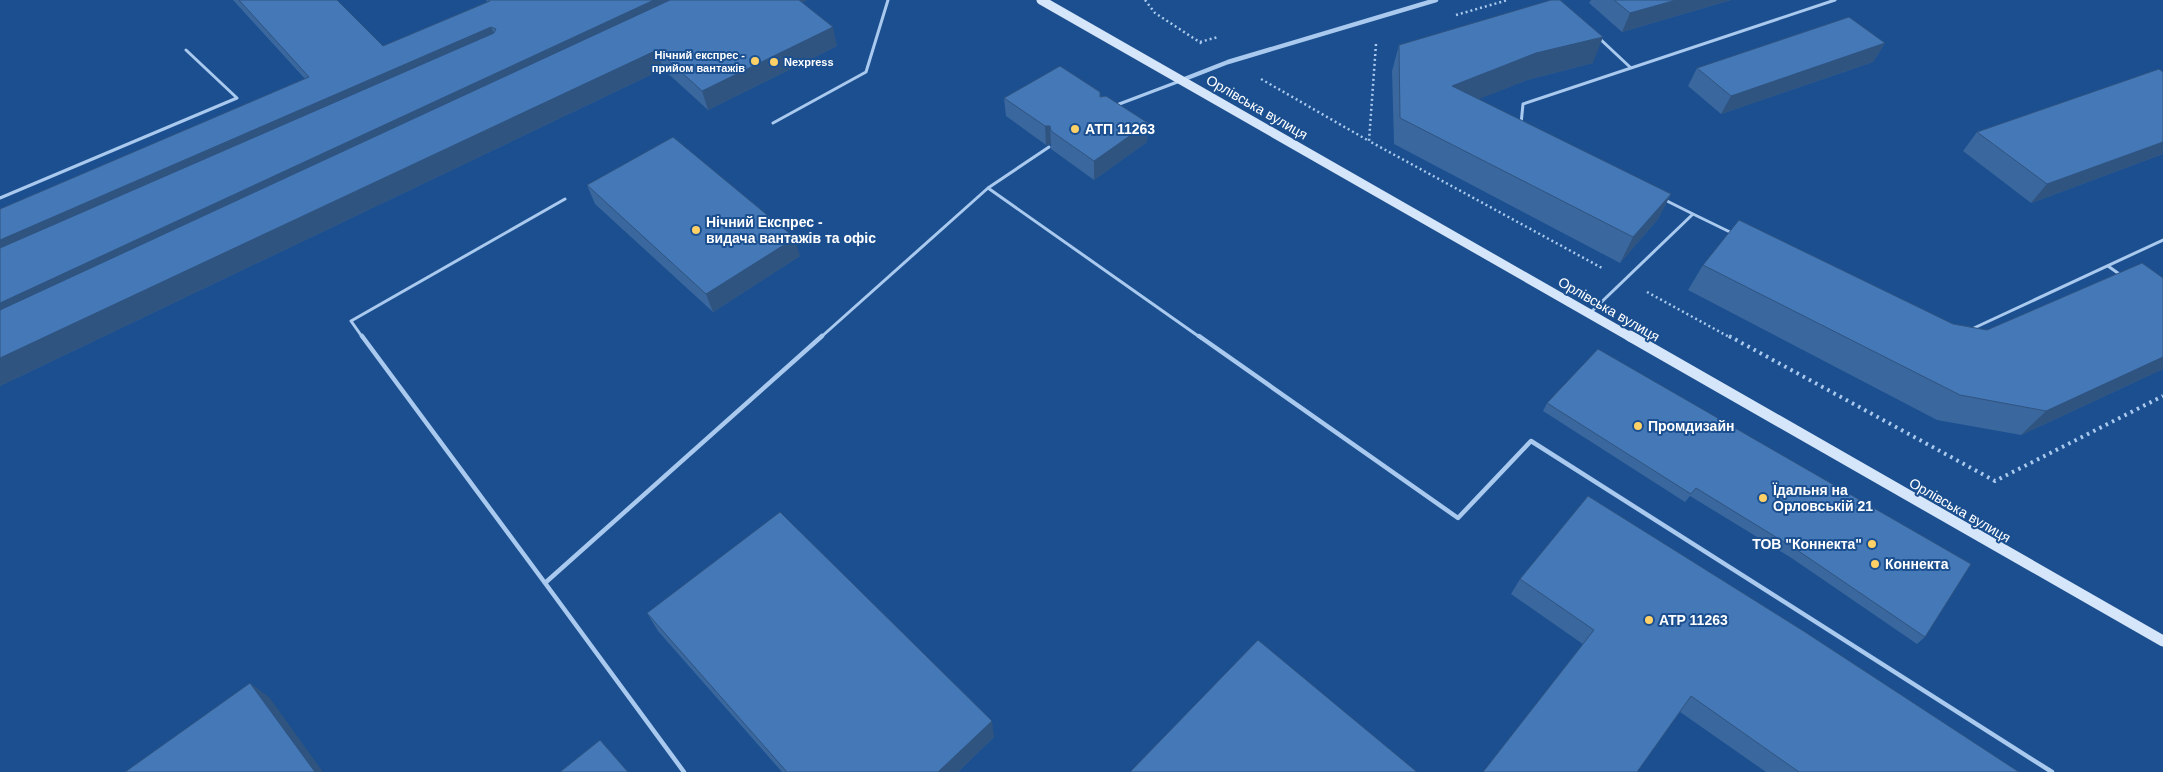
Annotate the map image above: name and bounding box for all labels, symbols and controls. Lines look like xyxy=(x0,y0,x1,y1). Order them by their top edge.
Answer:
place label: Нічний експрес - прийом вантажів xyxy=(652,49,745,74)
marker: Нічний експрес - прийом вантажів xyxy=(749,55,761,67)
marker: Nexpress xyxy=(768,56,780,68)
place label: Nexpress xyxy=(784,56,834,68)
street label: Орлівська вулиця xyxy=(1203,71,1311,143)
place label: АТП 11263 xyxy=(1085,121,1155,137)
marker: АТП 11263 xyxy=(1069,123,1081,135)
place label: Нічний Експрес - видача вантажів та офіс xyxy=(706,214,876,246)
marker: Нічний Експрес - видача вантажів та офіс xyxy=(690,224,702,236)
street label: Орлівська вулиця xyxy=(1555,273,1663,345)
place label: Промдизайн xyxy=(1648,418,1734,434)
marker: Промдизайн xyxy=(1632,420,1644,432)
street label: Орлівська вулиця xyxy=(1906,474,2014,546)
place label: Їдальня на Орловській 21 xyxy=(1772,482,1873,514)
marker: Їдальня на Орловській 21 xyxy=(1757,492,1769,504)
place label: ТОВ "Коннекта" xyxy=(1752,536,1862,552)
marker: ТОВ "Коннекта" xyxy=(1866,538,1878,550)
place label: Коннекта xyxy=(1885,556,1949,572)
marker: Коннекта xyxy=(1869,558,1881,570)
place label: ATP 11263 xyxy=(1659,612,1728,628)
marker: ATP 11263 xyxy=(1643,614,1655,626)

